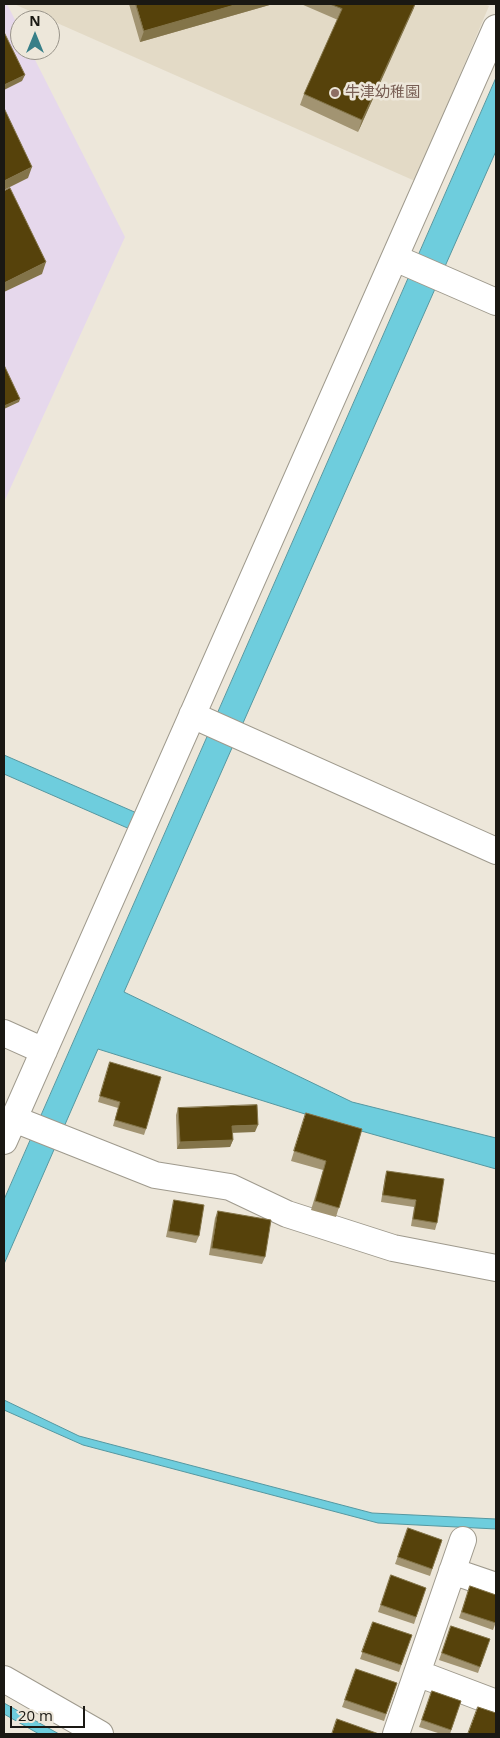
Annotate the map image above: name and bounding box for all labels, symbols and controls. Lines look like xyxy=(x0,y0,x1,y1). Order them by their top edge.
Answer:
north arrow xyxy=(10,10,60,60)
text: N xyxy=(29,11,41,30)
place label: 牛津幼稚園 xyxy=(345,84,420,102)
marker: 牛津幼稚園 xyxy=(329,87,341,99)
scale bar xyxy=(12,1696,88,1728)
text: 20 m xyxy=(18,1705,53,1725)

